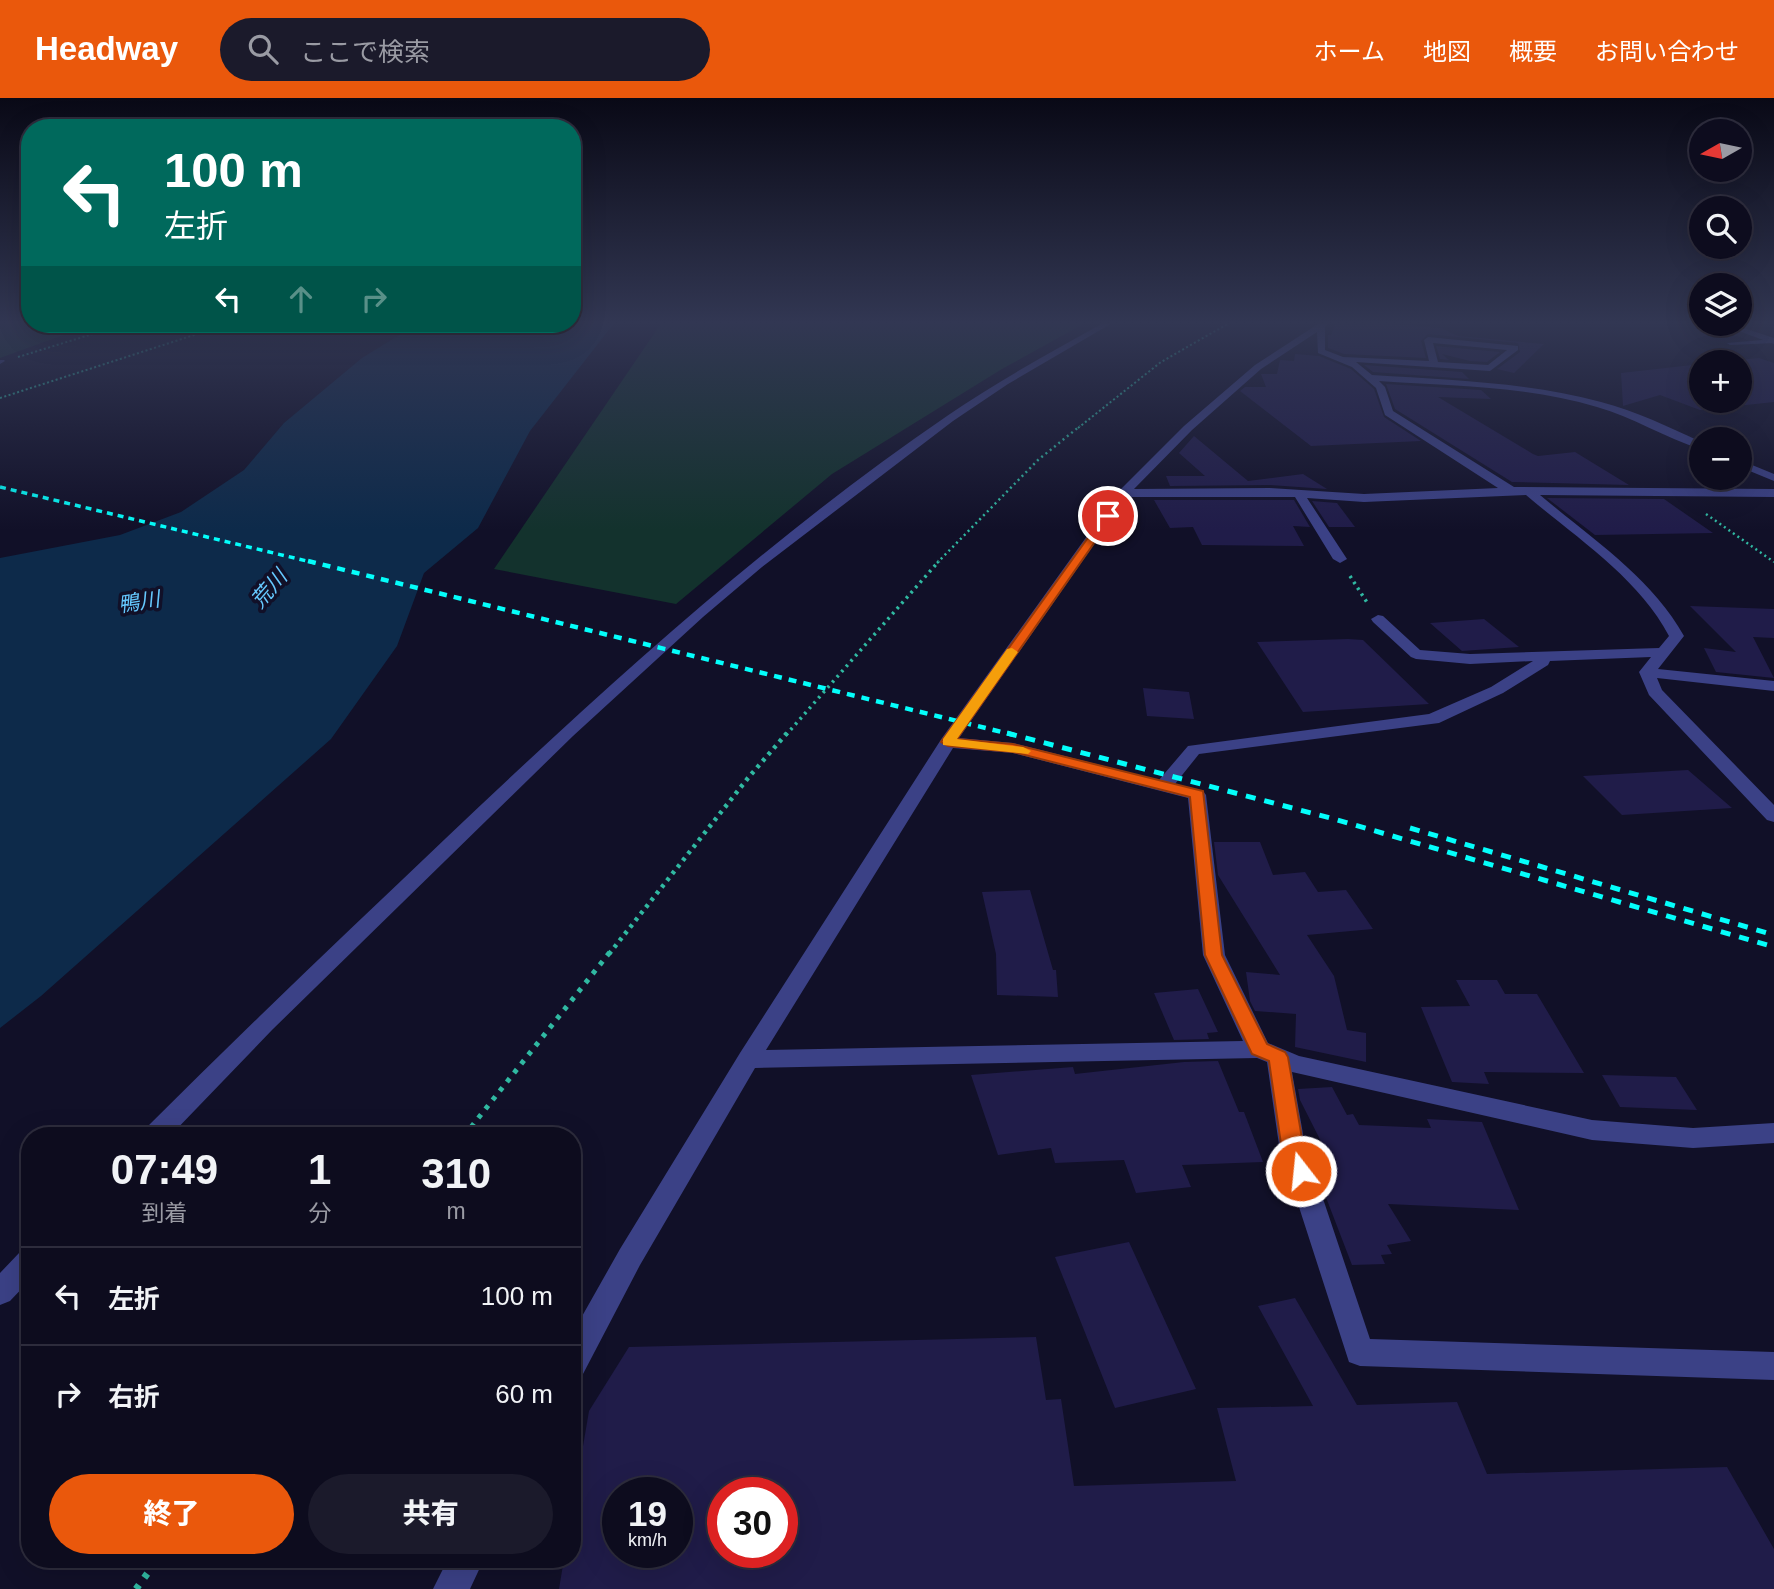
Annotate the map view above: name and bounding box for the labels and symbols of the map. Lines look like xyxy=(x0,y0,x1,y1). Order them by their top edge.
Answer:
north arrow xyxy=(1689,119,1752,182)
pin xyxy=(1078,486,1138,546)
water label: 荒川 xyxy=(246,564,292,612)
water label: 鴨川 xyxy=(116,587,163,616)
position arrow xyxy=(1264,1134,1338,1208)
speed limit sign: 30 xyxy=(707,1477,798,1568)

